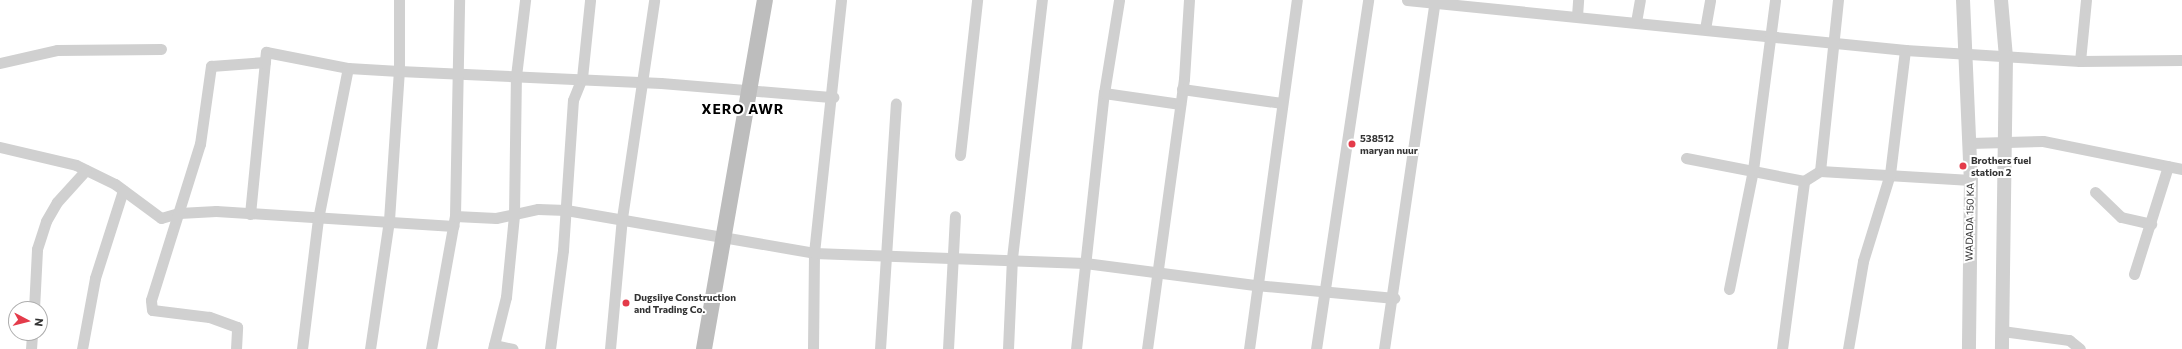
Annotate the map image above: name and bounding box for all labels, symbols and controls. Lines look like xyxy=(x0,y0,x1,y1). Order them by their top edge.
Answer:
district label: XERO AWR xyxy=(701,101,785,117)
place label: 538512 maryan nuur xyxy=(1360,132,1418,156)
marker: 538512 maryan nuur xyxy=(1347,139,1357,149)
place label: Brothers fuel station 2 xyxy=(1971,154,2031,178)
marker: Brothers fuel station 2 xyxy=(1958,161,1968,171)
street label: WADADA 150 KA xyxy=(1963,183,1977,261)
place label: Dugsiiye Construction and Trading Co. xyxy=(634,291,736,314)
marker: Dugsiiye Construction and Trading Co. xyxy=(621,298,631,308)
north arrow xyxy=(8,301,48,341)
text: N xyxy=(32,317,46,327)

